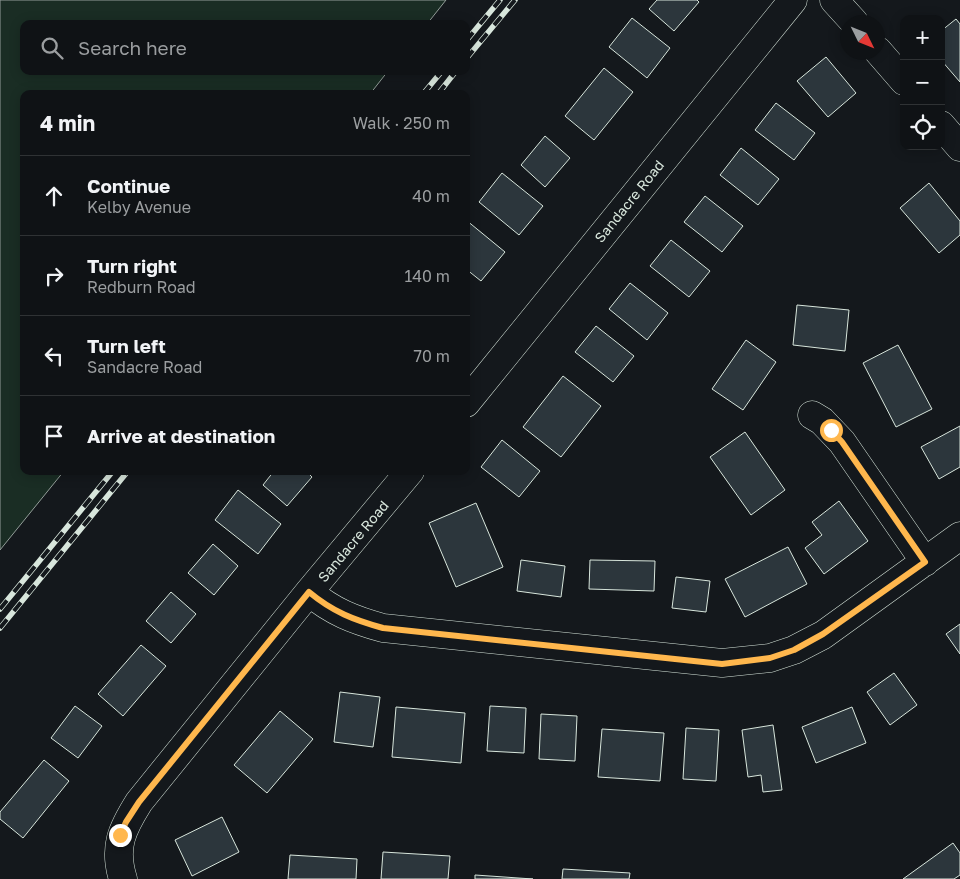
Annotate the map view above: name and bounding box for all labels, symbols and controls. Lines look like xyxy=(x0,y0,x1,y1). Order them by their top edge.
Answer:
north arrow xyxy=(840,15,885,60)
map controls xyxy=(900,15,945,150)
button: + xyxy=(900,15,945,60)
search box xyxy=(20,20,470,75)
icon: search xyxy=(38,34,66,62)
text: Search here xyxy=(78,36,187,59)
button: − xyxy=(900,60,945,105)
button: locate xyxy=(900,105,945,150)
text: 4 min xyxy=(40,110,95,136)
text: Walk · 250 m xyxy=(353,113,450,133)
street label: Sandacre Road xyxy=(591,156,667,246)
text: Continue xyxy=(87,174,170,197)
icon: ahead xyxy=(40,182,68,210)
text: 40 m xyxy=(412,186,450,206)
text: Kelby Avenue xyxy=(87,197,191,217)
text: Turn right xyxy=(87,254,177,277)
icon: right xyxy=(40,262,68,290)
text: 140 m xyxy=(404,266,450,286)
text: Redburn Road xyxy=(87,277,196,297)
text: Turn left xyxy=(87,334,166,357)
icon: left xyxy=(40,342,68,370)
text: 70 m xyxy=(413,346,450,366)
text: Sandacre Road xyxy=(87,357,202,377)
route start xyxy=(820,419,843,442)
icon: arrive xyxy=(40,422,68,450)
text: Arrive at destination xyxy=(87,424,275,447)
street label: Sandacre Road xyxy=(314,497,392,585)
route end xyxy=(109,824,132,847)

